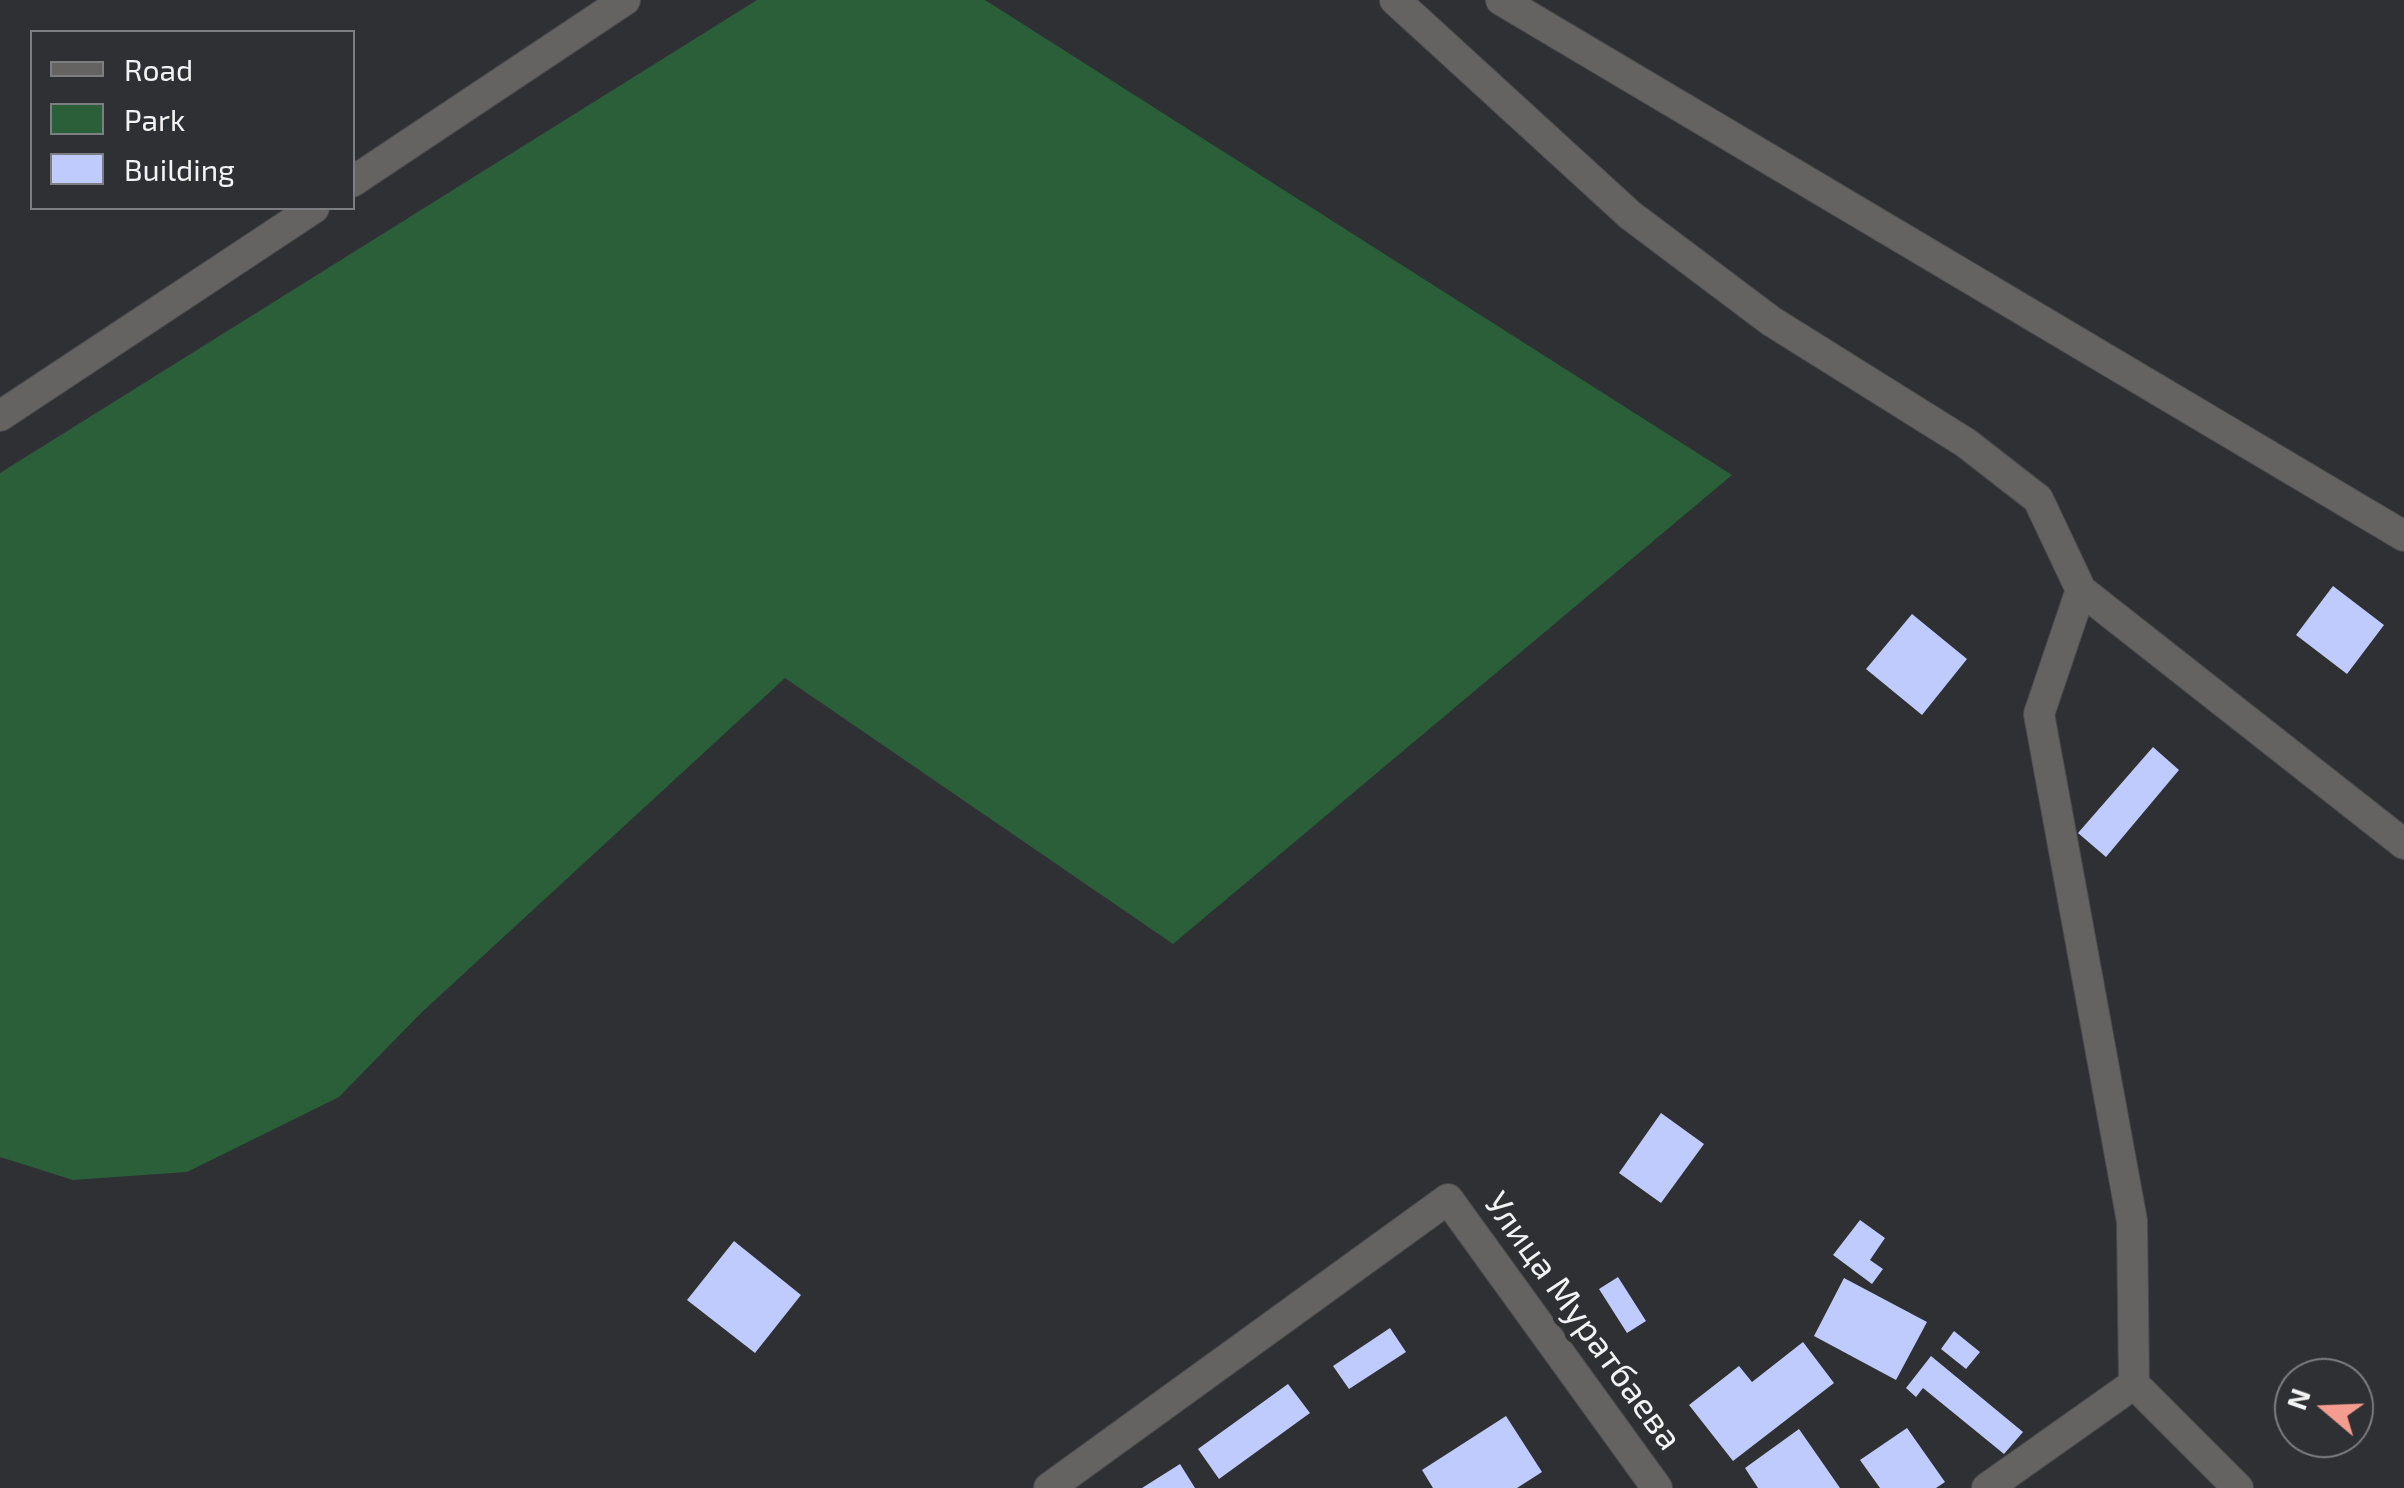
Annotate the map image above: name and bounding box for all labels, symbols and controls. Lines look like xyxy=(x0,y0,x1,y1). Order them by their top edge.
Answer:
legend xyxy=(30,30,355,210)
text: Road xyxy=(124,51,193,87)
text: Park xyxy=(124,101,185,137)
text: Building xyxy=(124,151,235,187)
street label: Улица Муратбаева xyxy=(1475,1184,1691,1458)
north arrow xyxy=(2274,1358,2374,1458)
text: N xyxy=(2278,1384,2317,1414)

